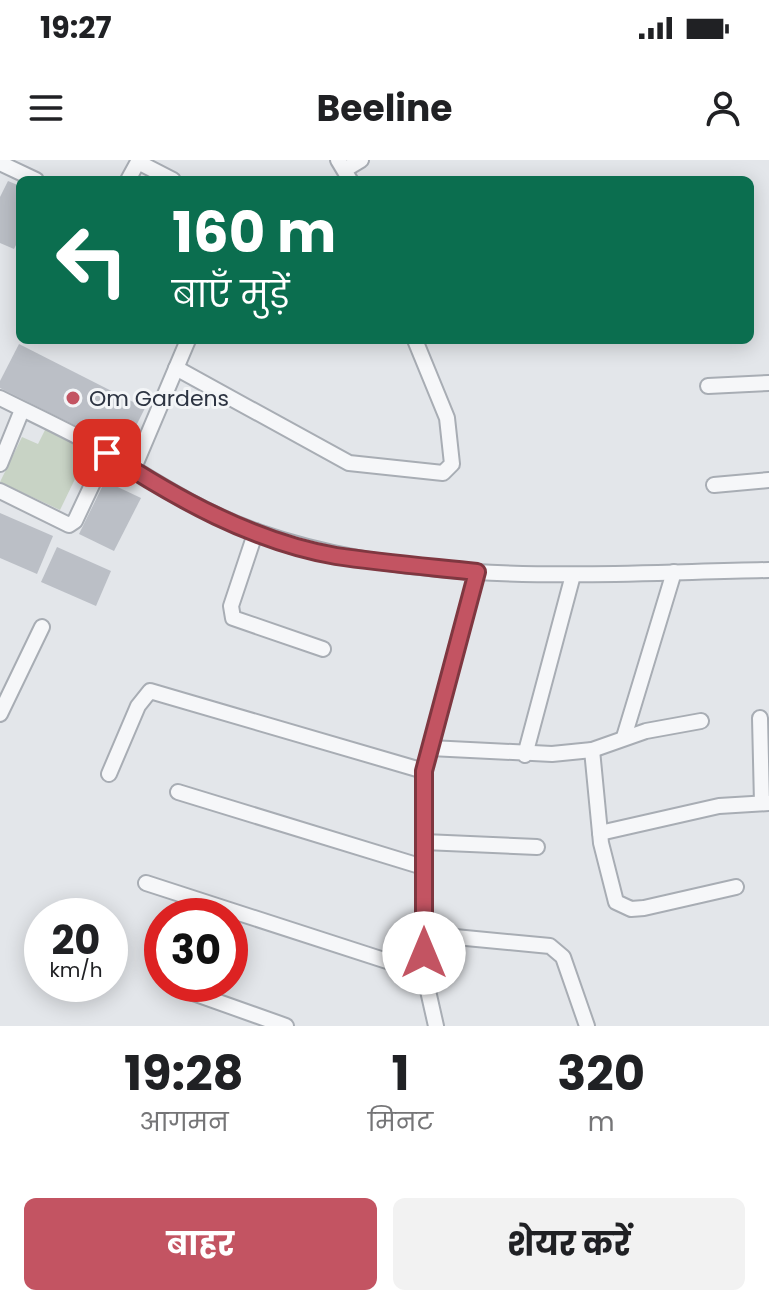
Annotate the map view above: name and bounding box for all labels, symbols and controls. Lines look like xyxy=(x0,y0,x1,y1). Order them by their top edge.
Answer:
text: 19:27 xyxy=(40,6,111,49)
text: Beeline xyxy=(317,83,452,134)
icon: menu xyxy=(24,86,68,130)
icon: person xyxy=(701,86,745,130)
text: 160 m xyxy=(172,193,336,272)
icon: left xyxy=(40,208,144,312)
text: बाएँ मुड़ें xyxy=(172,269,289,320)
place label: Om Gardens xyxy=(89,383,229,414)
marker: Om Gardens xyxy=(64,389,82,407)
pin xyxy=(73,419,141,487)
icon: arrive xyxy=(85,431,129,475)
speed limit sign: 30 xyxy=(144,898,248,1002)
position arrow xyxy=(382,911,466,995)
text: 20 xyxy=(52,912,100,968)
text: km/h xyxy=(49,956,103,984)
text: 19:28 xyxy=(124,1040,244,1107)
text: 1 xyxy=(391,1040,410,1107)
text: 320 xyxy=(557,1040,645,1107)
text: आगमन xyxy=(139,1104,229,1140)
text: मिनट xyxy=(368,1104,433,1140)
text: m xyxy=(588,1104,614,1140)
button: बाहर xyxy=(24,1198,377,1290)
button: शेयर करें xyxy=(393,1198,745,1290)

